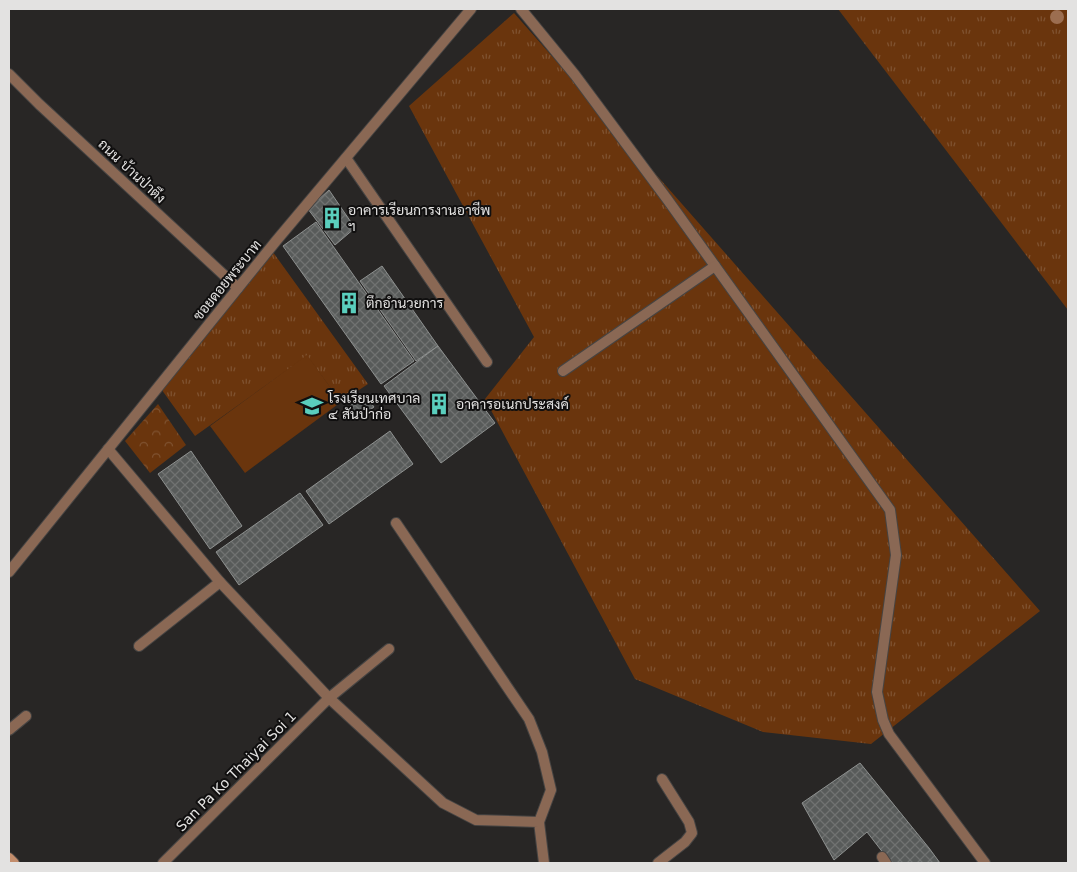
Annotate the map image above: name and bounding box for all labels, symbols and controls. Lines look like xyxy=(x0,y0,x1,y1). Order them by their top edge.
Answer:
street label: ถนน บ้านป่าตึง xyxy=(95,135,170,206)
place label: อาคารเรียนการงานอาชีพ ฯ xyxy=(348,201,490,234)
building icon: อาคารเรียนการงานอาชีพ ฯ xyxy=(319,205,345,231)
street label: ซอยดอยพระบาท xyxy=(190,237,264,323)
building icon: ตึกอำนวยการ xyxy=(336,290,362,316)
place label: ตึกอำนวยการ xyxy=(366,295,444,311)
place label: โรงเรียนเทศบาล ๔ สันป่าก่อ xyxy=(327,389,420,422)
building icon: อาคารอเนกประสงค์ xyxy=(426,391,452,417)
school or university icon: โรงเรียนเทศบาล ๔ สันป่าก่อ xyxy=(299,393,325,419)
place label: อาคารอเนกประสงค์ xyxy=(456,395,569,412)
street label: San Pa Ko Thaiyai Soi 1 xyxy=(173,708,299,834)

